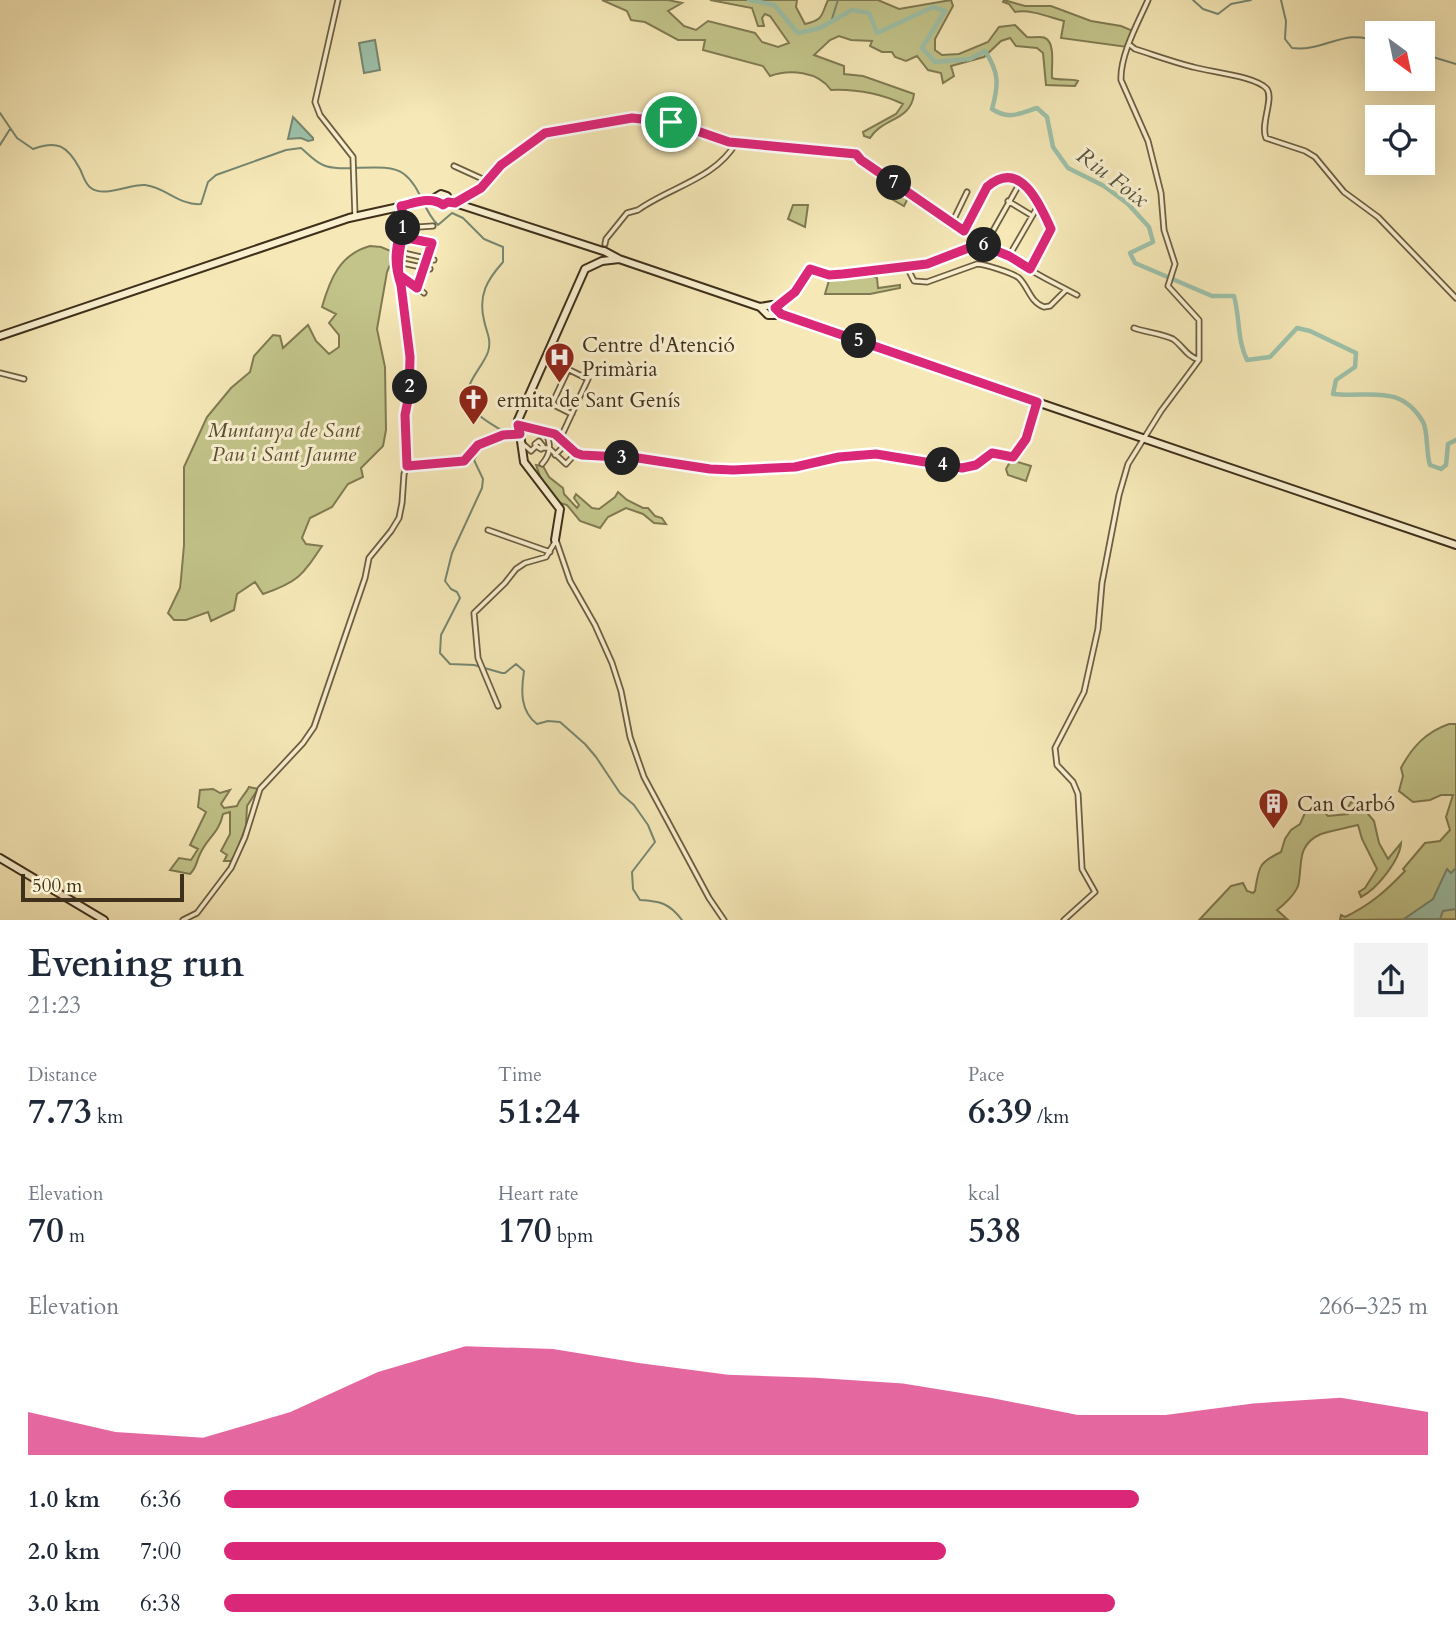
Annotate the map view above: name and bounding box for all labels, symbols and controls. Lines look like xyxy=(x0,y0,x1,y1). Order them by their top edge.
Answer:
north arrow xyxy=(1365,21,1435,91)
map controls xyxy=(1365,21,1435,175)
pin xyxy=(641,92,701,152)
icon: arrive xyxy=(652,103,690,141)
button: locate xyxy=(1365,105,1435,175)
water label: Riu Foix xyxy=(1070,140,1156,215)
pin: 7 xyxy=(876,166,912,200)
text: 7 xyxy=(889,169,898,195)
pin: 1 xyxy=(386,210,420,246)
text: 1 xyxy=(398,214,407,240)
pin: 6 xyxy=(967,228,1002,262)
text: 6 xyxy=(979,231,988,257)
pin: 5 xyxy=(842,324,876,358)
text: 5 xyxy=(854,327,863,353)
place label: Centre d'Atenció Primària xyxy=(582,331,735,384)
hospital icon: Centre d'Atenció Primària xyxy=(542,340,576,384)
pin: 2 xyxy=(392,370,428,404)
text: 2 xyxy=(405,373,414,399)
church icon: ermita de Sant Genís xyxy=(457,383,491,427)
place label: ermita de Sant Genís xyxy=(497,386,680,415)
park label: Muntanya de Sant Pau i Sant Jaume xyxy=(208,416,361,469)
pin: 3 xyxy=(604,440,640,476)
text: 3 xyxy=(617,444,626,470)
pin: 4 xyxy=(926,448,960,482)
text: 4 xyxy=(938,451,947,477)
building icon: Can Carbó xyxy=(1257,787,1291,831)
place label: Can Carbó xyxy=(1297,790,1395,819)
scale bar xyxy=(21,870,184,902)
text: 500 m xyxy=(32,873,82,899)
text: Evening run xyxy=(28,938,244,990)
button: share xyxy=(1354,943,1428,1017)
text: 21:23 xyxy=(28,990,81,1021)
text: Distance xyxy=(28,1062,97,1088)
text: Time xyxy=(498,1062,542,1088)
text: Pace xyxy=(968,1062,1005,1088)
text: 7.73 xyxy=(28,1088,92,1136)
text: 51:24 xyxy=(498,1088,580,1136)
text: 6:39 xyxy=(968,1088,1032,1136)
text: km xyxy=(92,1104,123,1130)
text: /km xyxy=(1032,1104,1069,1130)
text: Elevation xyxy=(28,1181,103,1207)
text: Heart rate xyxy=(498,1181,579,1207)
text: kcal xyxy=(968,1181,1000,1207)
text: 70 xyxy=(28,1207,64,1255)
text: 170 xyxy=(498,1207,552,1255)
text: 538 xyxy=(968,1207,1022,1255)
text: m xyxy=(64,1223,85,1249)
text: bpm xyxy=(552,1223,593,1249)
text: Elevation xyxy=(28,1291,119,1322)
text: 266–325 m xyxy=(1319,1291,1428,1322)
text: 1.0 km xyxy=(28,1484,100,1515)
text: 6:36 xyxy=(140,1484,181,1515)
text: 2.0 km xyxy=(28,1536,100,1567)
text: 7:00 xyxy=(140,1536,181,1567)
text: 3.0 km xyxy=(28,1588,100,1619)
text: 6:38 xyxy=(140,1588,181,1619)

